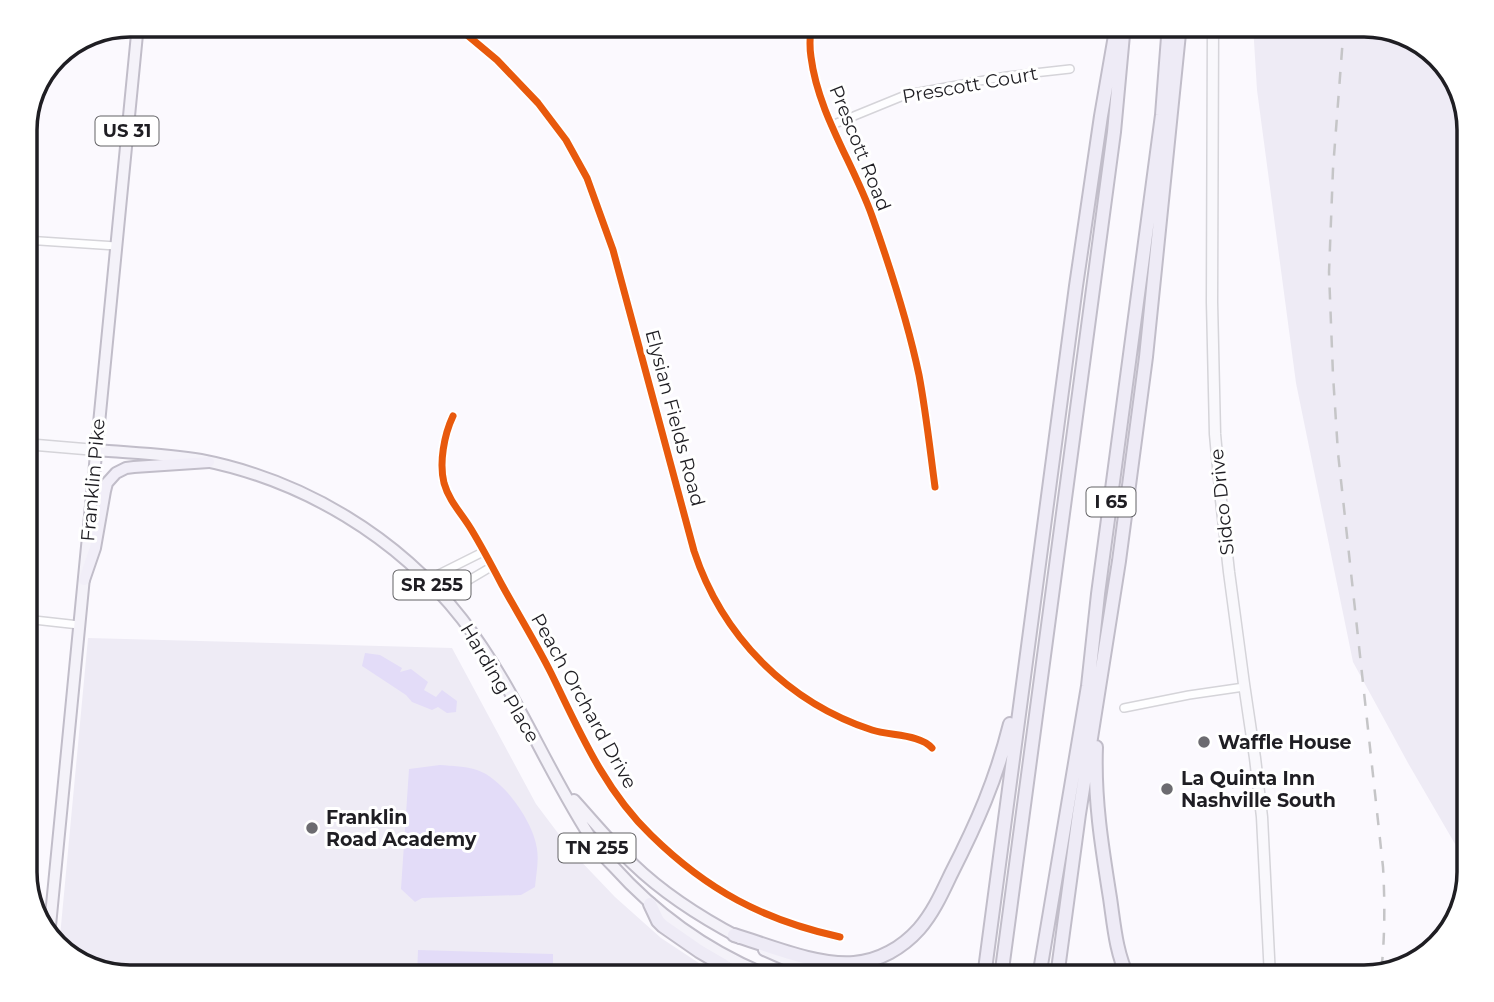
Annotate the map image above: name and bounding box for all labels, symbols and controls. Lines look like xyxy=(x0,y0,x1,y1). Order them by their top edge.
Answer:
street label: Prescott Court xyxy=(900,62,1040,108)
street label: Prescott Road xyxy=(824,82,896,214)
road number: US 31 xyxy=(96,116,158,146)
street label: Elysian Fields Road xyxy=(640,327,710,509)
street label: Franklin Pike xyxy=(76,418,110,542)
street label: Sidco Drive xyxy=(1205,448,1239,556)
road number: I 65 xyxy=(1086,488,1136,516)
road number: SR 255 xyxy=(394,570,471,600)
street label: Peach Orchard Drive xyxy=(526,609,642,793)
street label: Harding Place xyxy=(455,619,545,747)
place label: Waffle House xyxy=(1218,731,1351,754)
marker: Waffle House xyxy=(1196,734,1212,750)
place label: La Quinta Inn Nashville South xyxy=(1181,767,1336,812)
marker: La Quinta Inn Nashville South xyxy=(1159,781,1175,797)
place label: Franklin Road Academy xyxy=(326,806,477,851)
marker: Franklin Road Academy xyxy=(304,820,320,836)
road number: TN 255 xyxy=(558,834,636,862)

